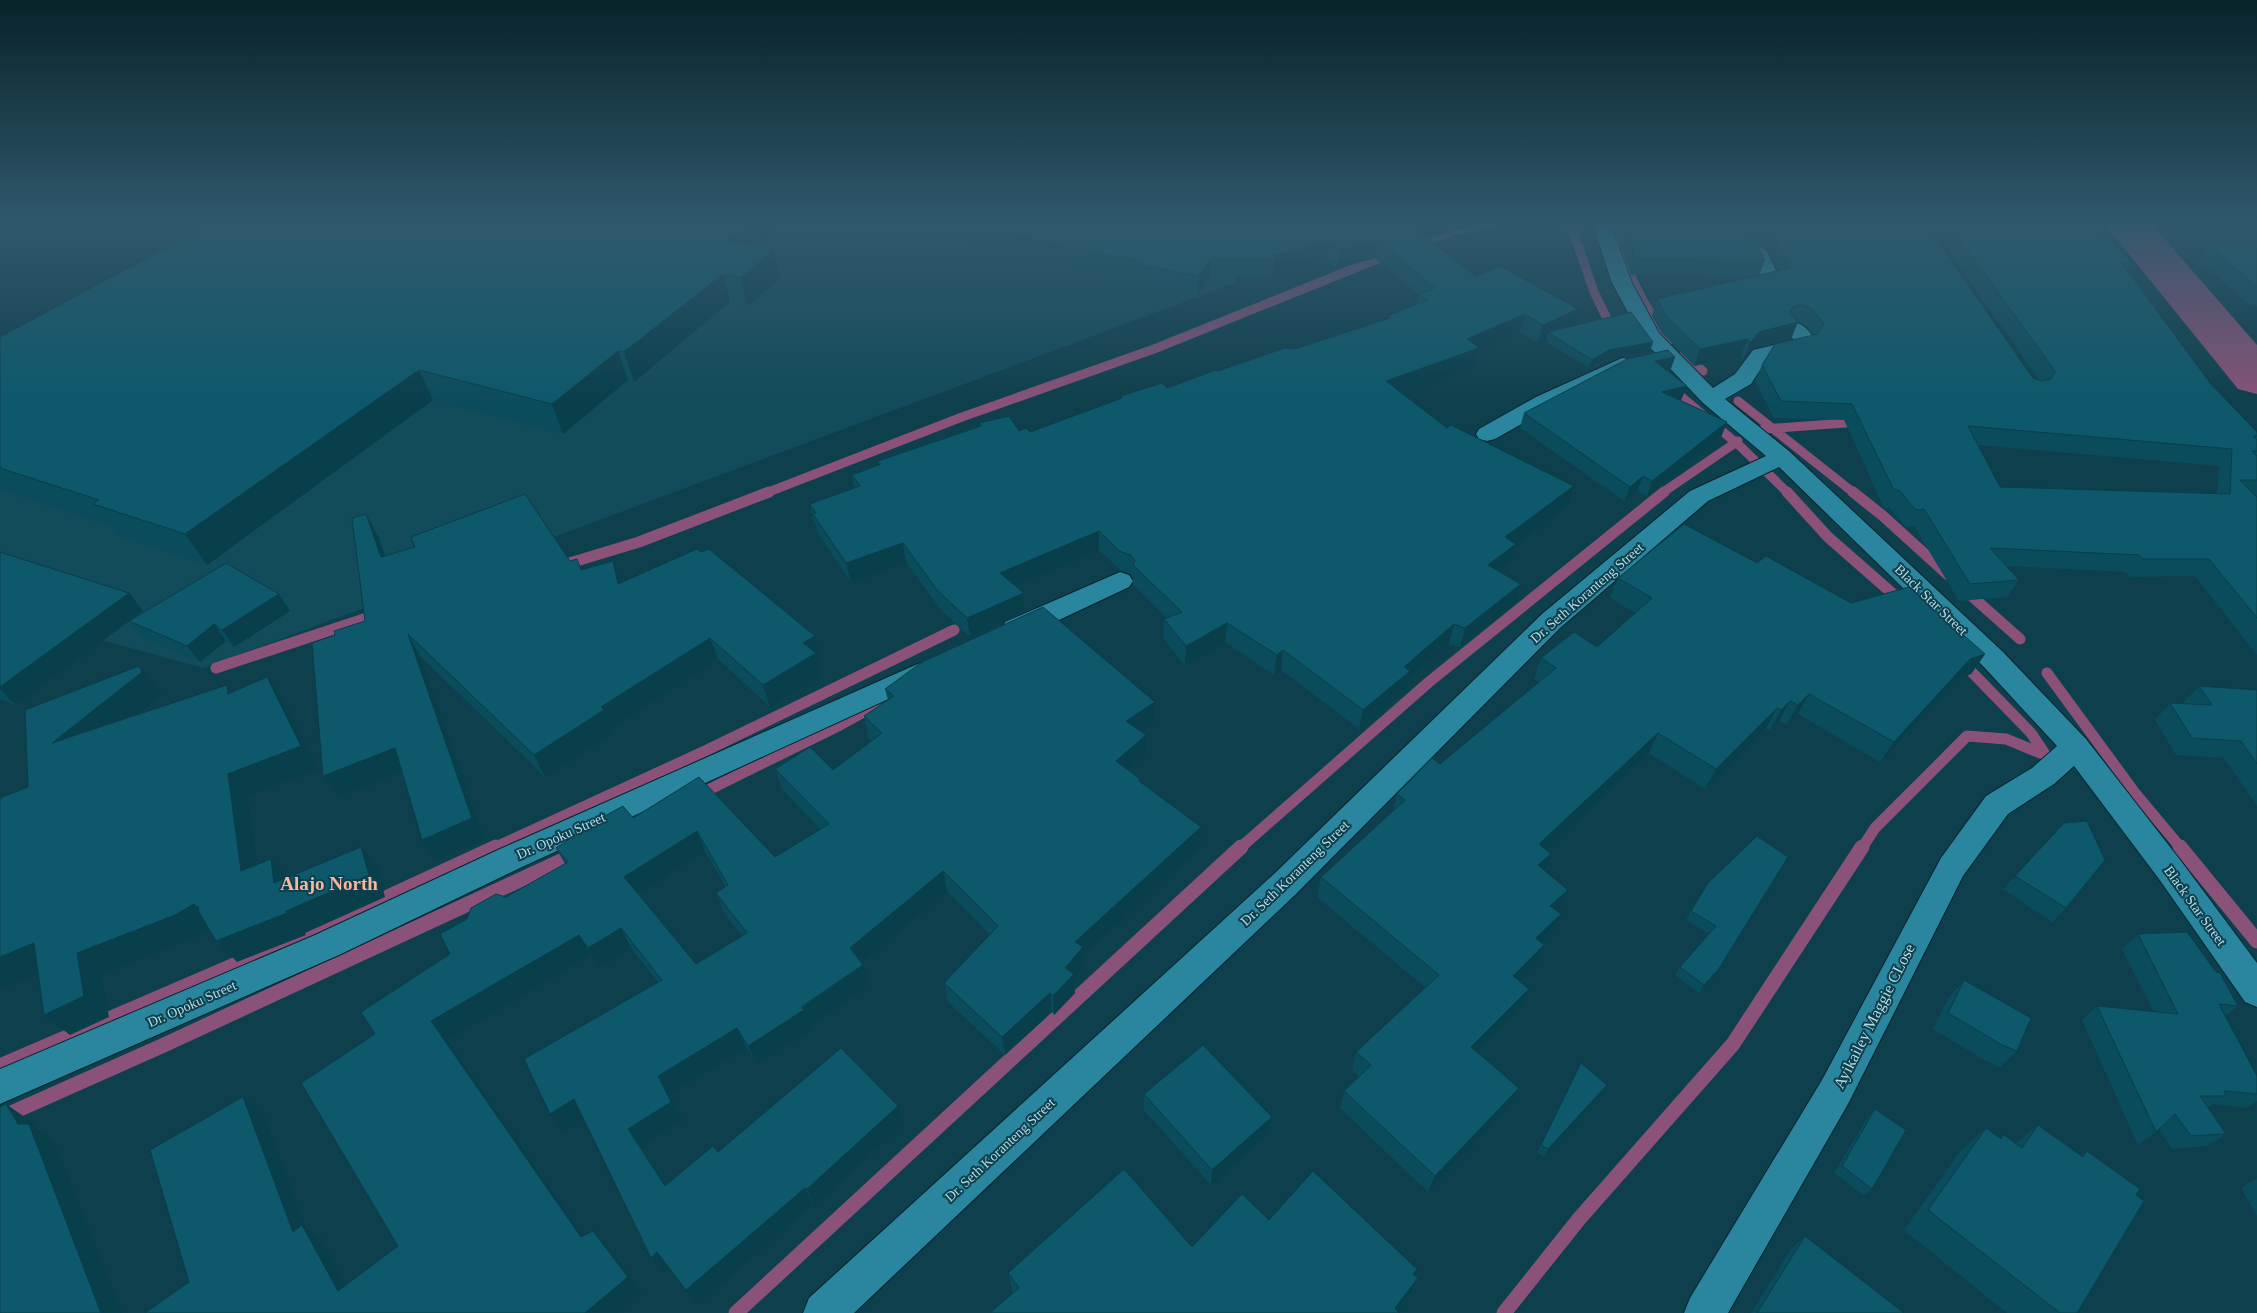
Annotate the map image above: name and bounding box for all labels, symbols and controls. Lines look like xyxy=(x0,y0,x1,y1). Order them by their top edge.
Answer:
street label: Dr. Seth Koranteng Street xyxy=(1527,540,1647,646)
street label: Black Star Street xyxy=(1892,562,1970,638)
street label: Dr. Opoku Street xyxy=(514,810,608,862)
street label: Dr. Seth Koranteng Street xyxy=(1238,817,1352,929)
street label: Black Star Street xyxy=(2161,863,2229,949)
district label: Alajo North xyxy=(280,873,378,894)
street label: Ayikailey Maggie CLose xyxy=(1830,941,1919,1092)
street label: Dr. Opoku Street xyxy=(145,978,239,1030)
street label: Dr. Seth Koranteng Street xyxy=(942,1095,1058,1205)

